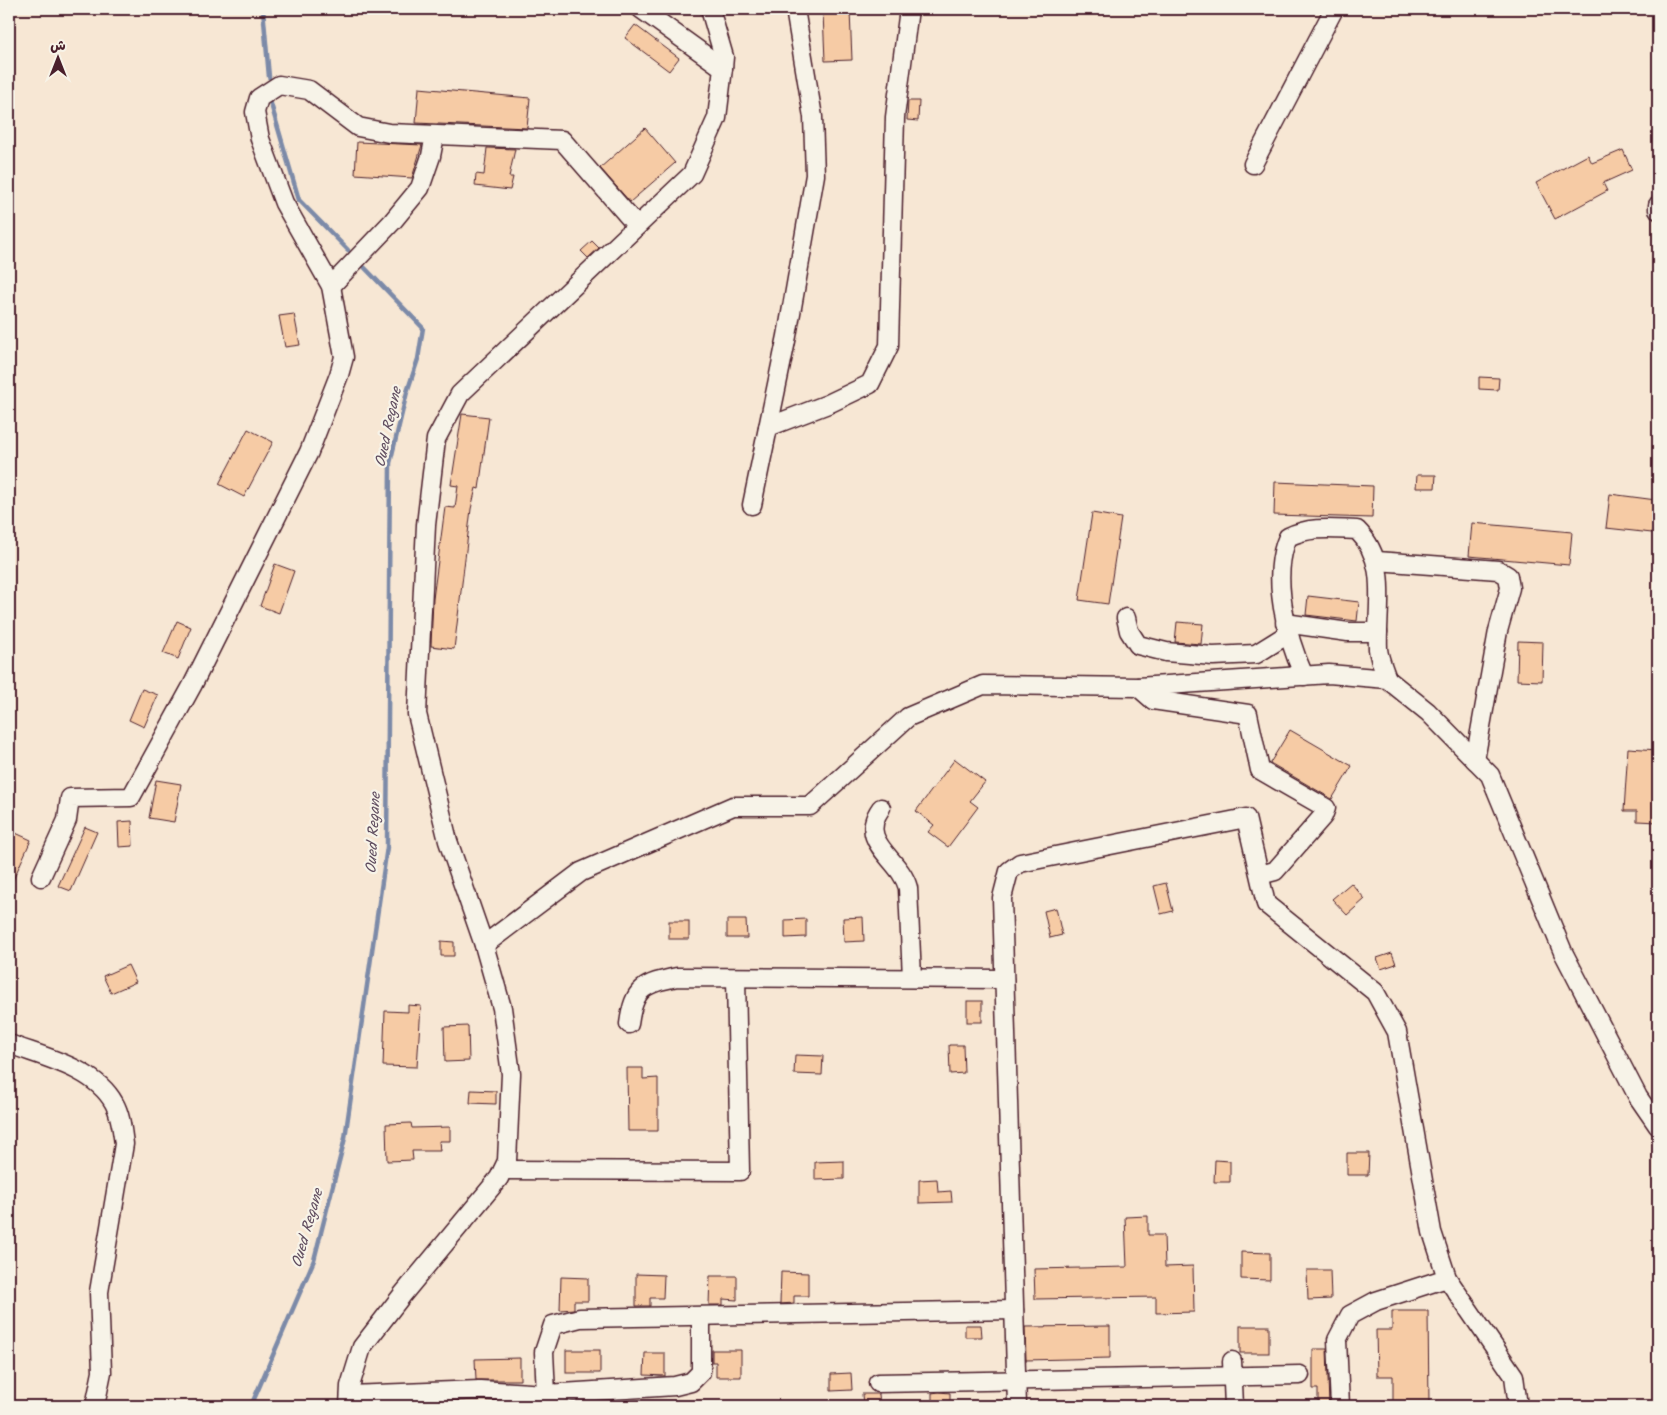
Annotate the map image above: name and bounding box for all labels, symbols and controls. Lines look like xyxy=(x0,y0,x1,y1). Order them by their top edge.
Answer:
north arrow xyxy=(32,32,82,82)
text: ش xyxy=(50,35,66,57)
water label: Oued Regane xyxy=(369,384,409,469)
water label: Oued Regane xyxy=(360,791,388,874)
water label: Oued Regane xyxy=(285,1185,331,1271)

